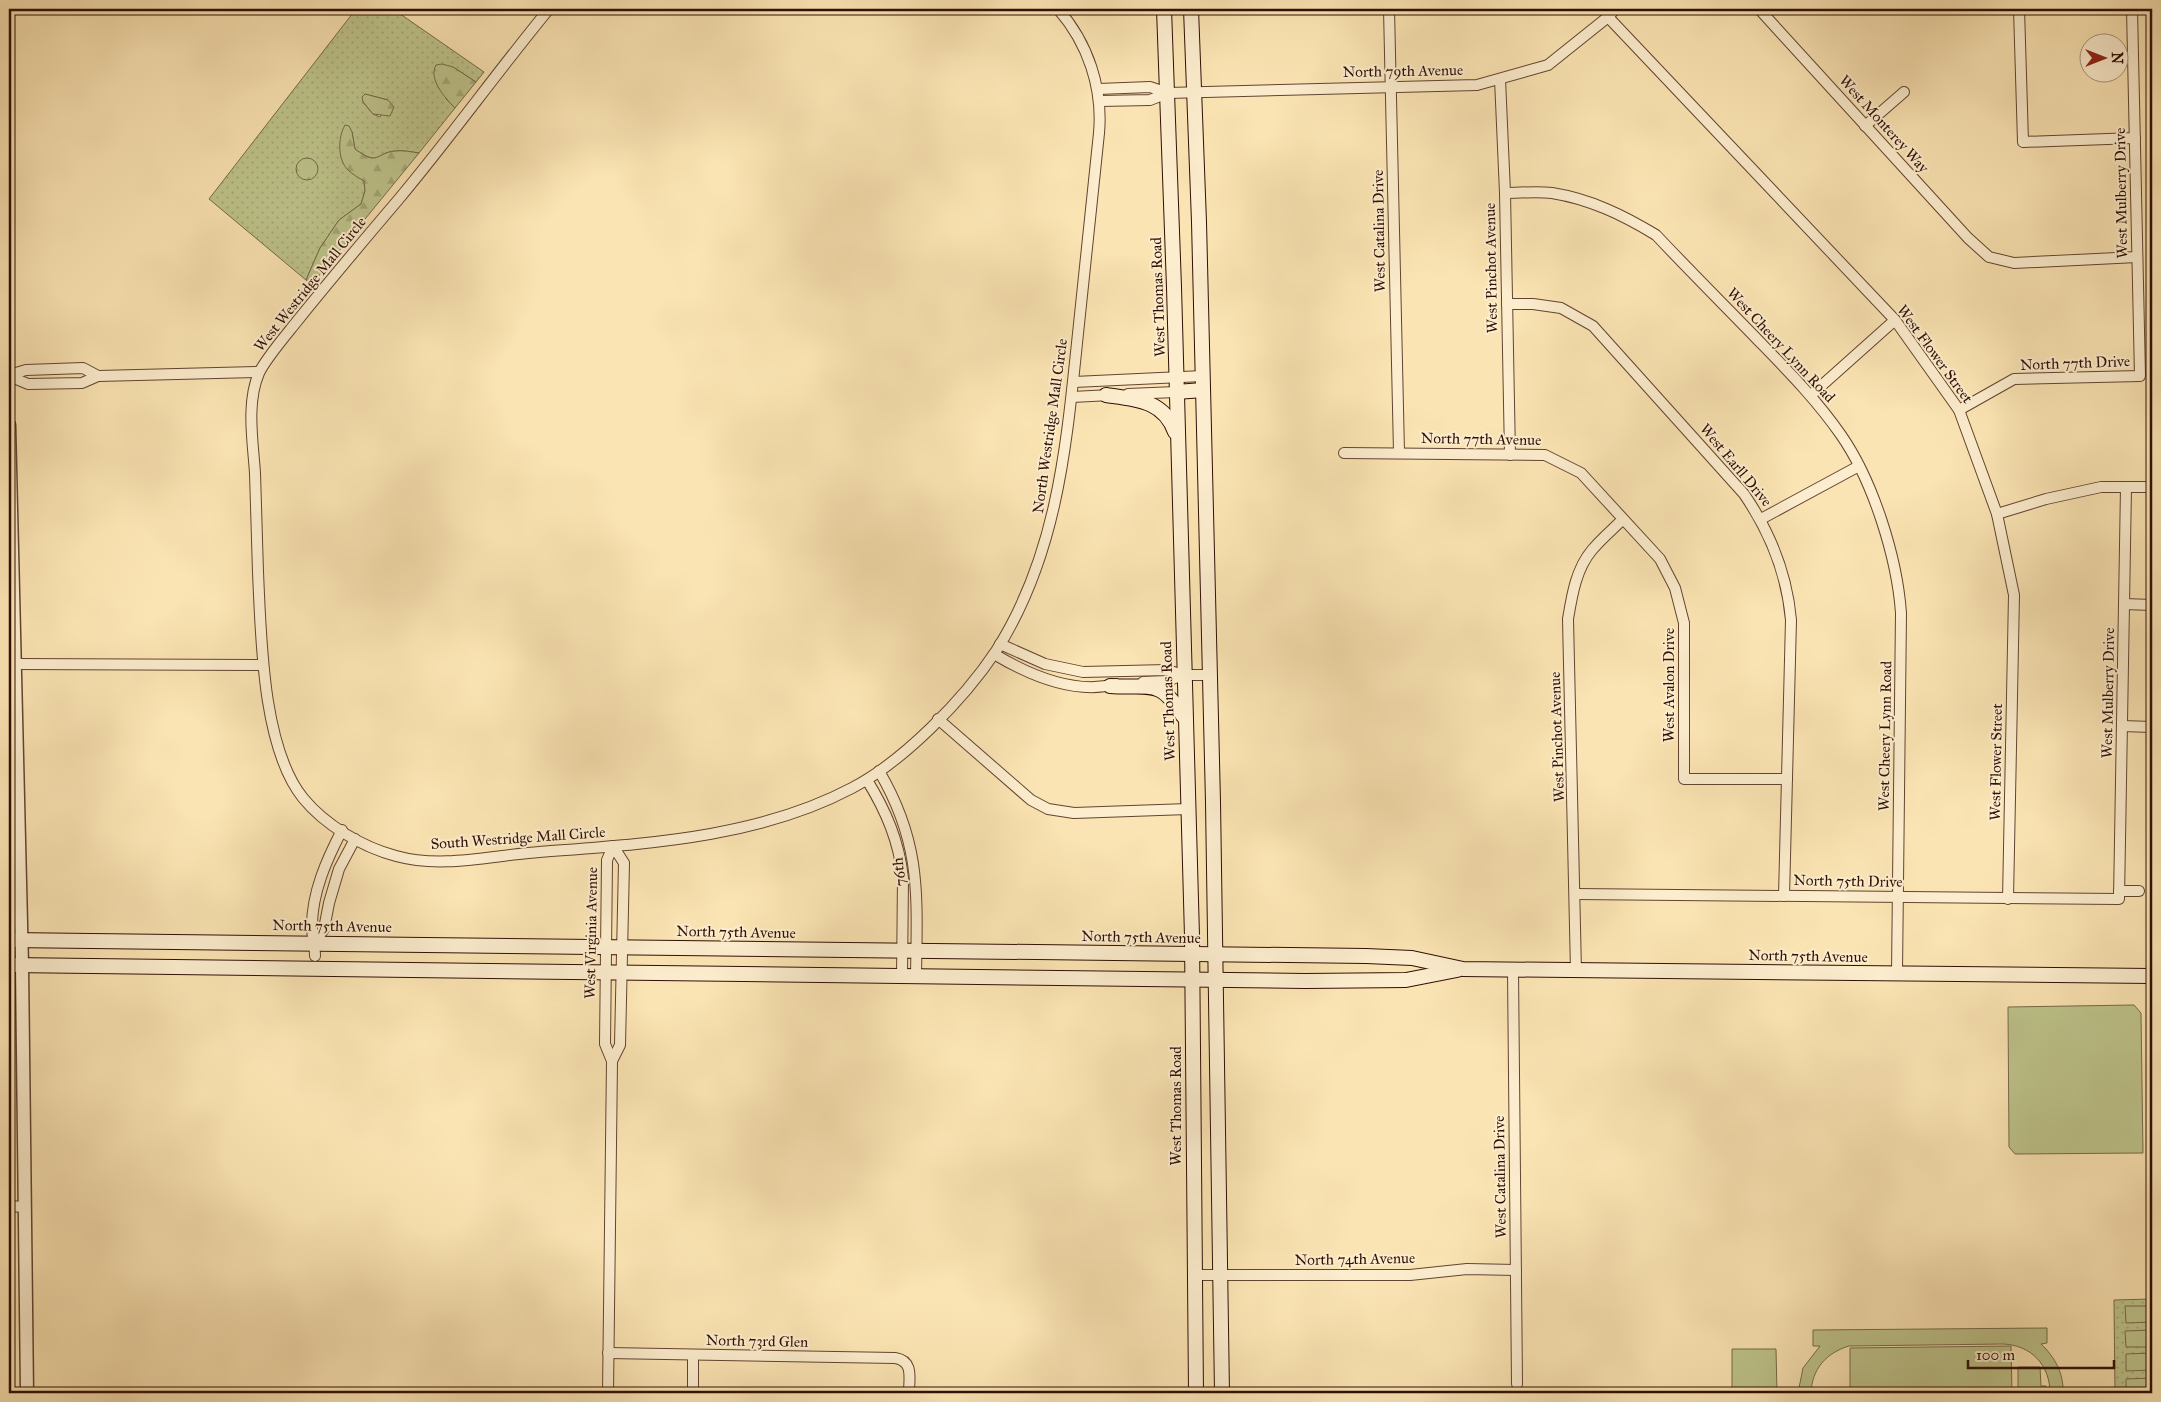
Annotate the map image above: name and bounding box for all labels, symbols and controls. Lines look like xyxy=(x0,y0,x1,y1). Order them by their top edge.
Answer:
north arrow xyxy=(2078,32,2128,82)
text: N xyxy=(2108,52,2125,64)
street label: North 79th Avenue xyxy=(1343,61,1463,81)
street label: West Monterey Way xyxy=(1835,71,1933,177)
street label: West Mulberry Drive xyxy=(2111,127,2131,259)
street label: West Catalina Drive xyxy=(1369,170,1389,292)
street label: West Pinchot Avenue xyxy=(1481,203,1501,333)
street label: West Westridge Mall Circle xyxy=(250,213,370,355)
street label: West Thomas Road xyxy=(1147,236,1169,357)
street label: West Cheery Lynn Road xyxy=(1723,284,1839,406)
street label: West Flower Street xyxy=(1893,301,1977,407)
street label: North Westridge Mall Circle xyxy=(1029,337,1071,515)
street label: North 77th Drive xyxy=(2020,352,2130,374)
street label: West Earll Drive xyxy=(1696,420,1776,510)
street label: North 77th Avenue xyxy=(1421,429,1541,449)
street label: West Mulberry Drive xyxy=(2098,627,2118,759)
street label: West Avalon Drive xyxy=(1660,628,1678,742)
street label: West Thomas Road xyxy=(1157,640,1179,761)
street label: West Cheery Lynn Road xyxy=(1875,660,1895,811)
street label: West Pinchot Avenue xyxy=(1546,671,1568,803)
street label: West Flower Street xyxy=(1986,702,2006,821)
street label: South Westridge Mall Circle xyxy=(430,823,606,853)
street label: 76th xyxy=(888,856,909,888)
street label: West Virginia Avenue xyxy=(581,867,601,999)
street label: North 75th Drive xyxy=(1793,871,1903,891)
street label: North 75th Avenue xyxy=(272,916,392,936)
street label: North 75th Avenue xyxy=(676,922,796,942)
street label: North 75th Avenue xyxy=(1081,927,1201,947)
street label: North 75th Avenue xyxy=(1748,946,1868,966)
street label: West Thomas Road xyxy=(1167,1046,1185,1166)
street label: West Catalina Drive xyxy=(1490,1116,1510,1238)
street label: North 74th Avenue xyxy=(1295,1249,1415,1269)
street label: North 73rd Glen xyxy=(706,1331,808,1351)
scale bar xyxy=(1968,1337,2115,1369)
text: 100 m xyxy=(1976,1346,2016,1364)

